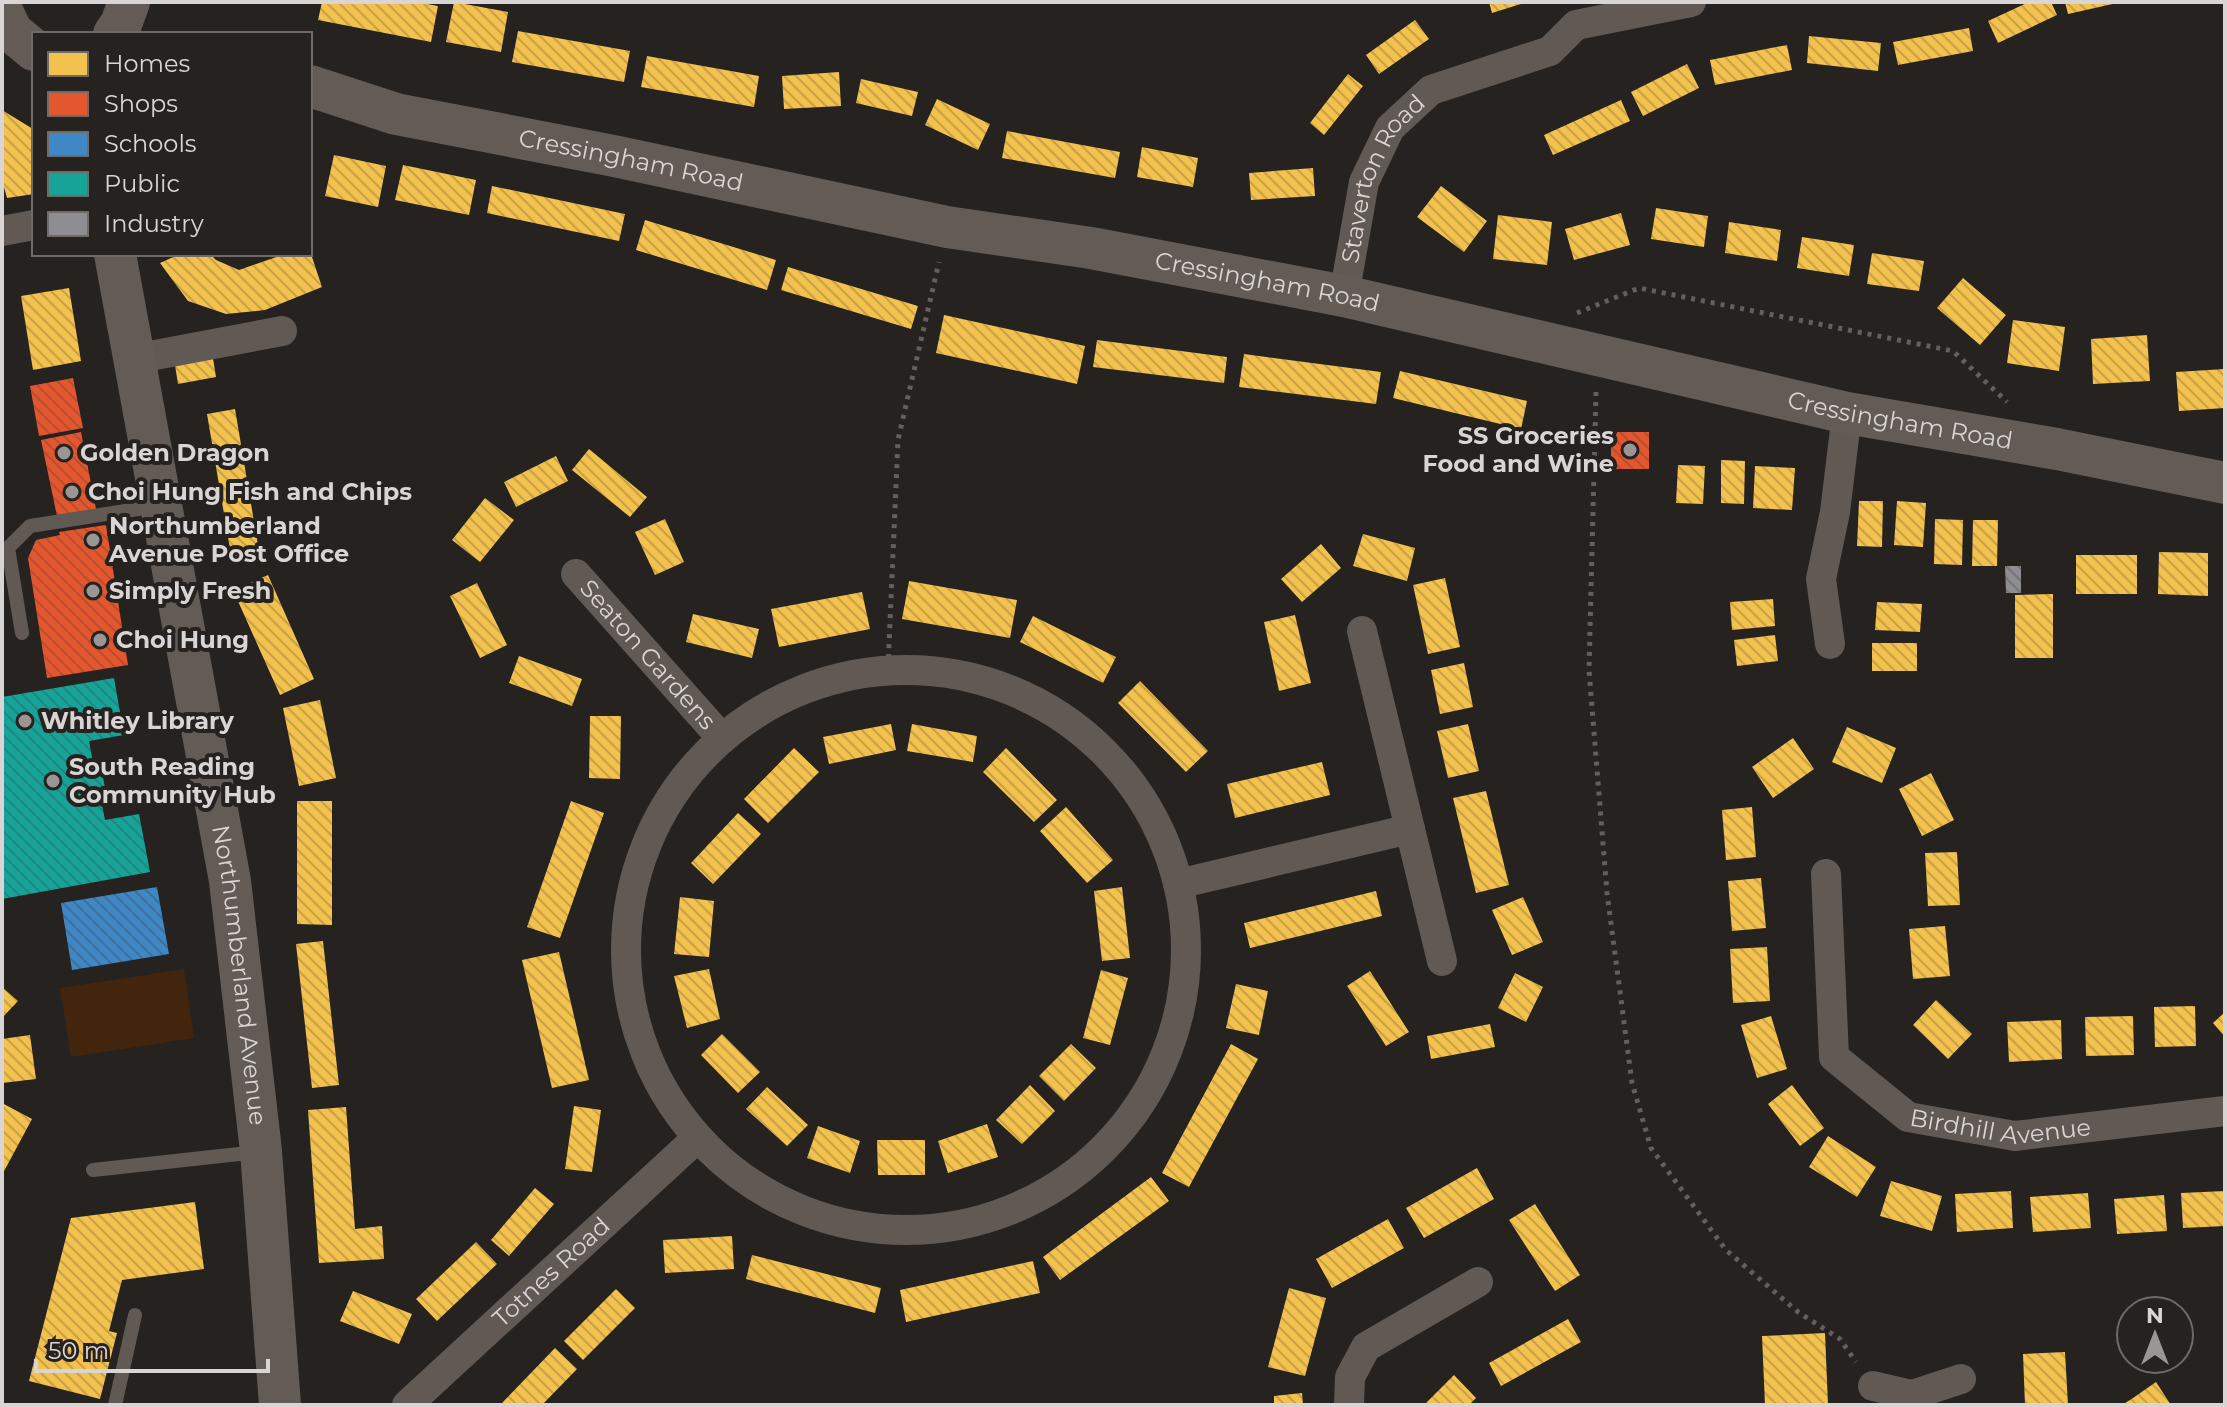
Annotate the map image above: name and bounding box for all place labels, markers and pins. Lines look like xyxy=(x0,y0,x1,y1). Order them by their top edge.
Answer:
place label: SS Groceries Food and Wine xyxy=(1422,421,1614,478)
place label: Golden Dragon xyxy=(80,438,270,467)
marker: SS Groceries Food and Wine xyxy=(1621,441,1639,459)
marker: Golden Dragon xyxy=(55,444,73,462)
place label: Choi Hung Fish and Chips xyxy=(88,477,412,506)
marker: Choi Hung Fish and Chips xyxy=(63,483,81,501)
place label: Northumberland Avenue Post Office xyxy=(108,511,349,568)
marker: Northumberland Avenue Post Office xyxy=(84,531,102,549)
place label: Simply Fresh xyxy=(109,576,271,605)
marker: Simply Fresh xyxy=(84,582,102,600)
place label: Choi Hung xyxy=(116,625,249,654)
marker: Choi Hung xyxy=(91,631,109,649)
place label: Whitley Library xyxy=(41,706,234,735)
marker: Whitley Library xyxy=(16,712,34,730)
place label: South Reading Community Hub xyxy=(69,752,276,809)
marker: South Reading Community Hub xyxy=(44,772,62,790)

